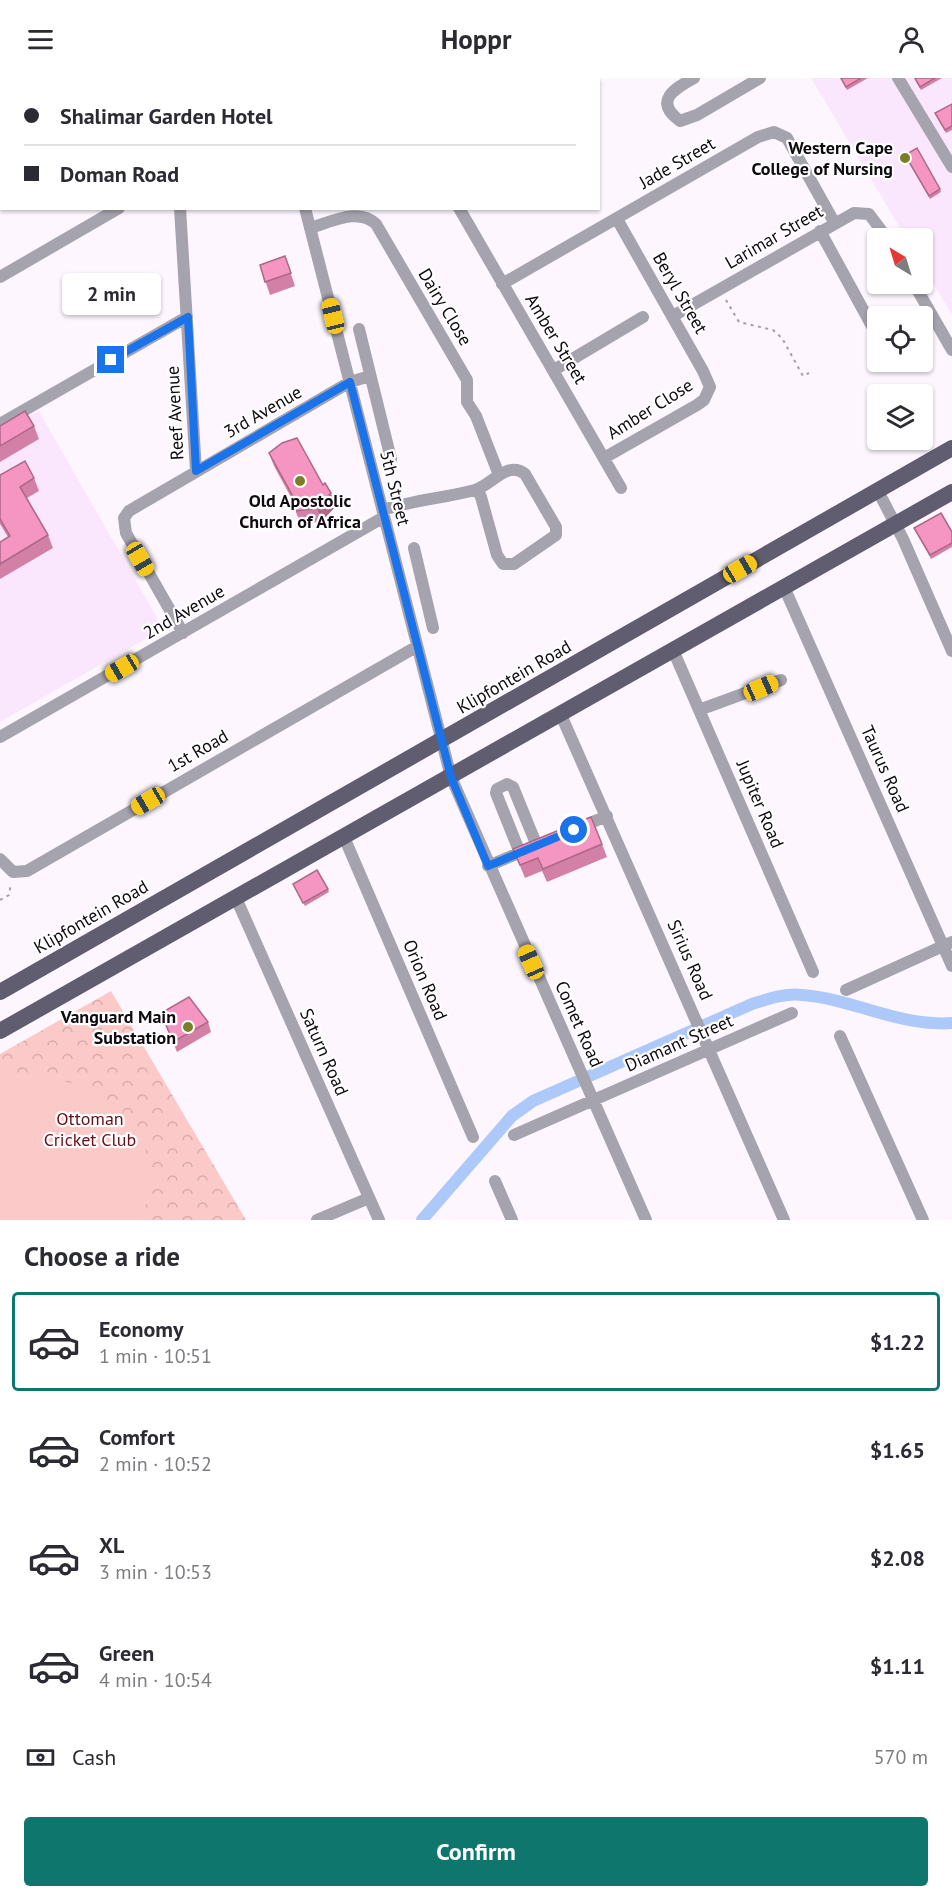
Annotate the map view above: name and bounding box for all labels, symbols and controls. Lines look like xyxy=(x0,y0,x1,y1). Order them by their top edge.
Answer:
text: Hoppr xyxy=(441,22,511,56)
icon: menu xyxy=(24,23,57,56)
icon: person xyxy=(895,23,928,56)
text: Shalimar Garden Hotel xyxy=(60,102,273,130)
street label: Jade Street xyxy=(634,132,719,194)
place label: Western Cape College of Nursing xyxy=(751,136,893,180)
marker: Western Cape College of Nursing xyxy=(898,151,912,165)
text: Doman Road xyxy=(60,160,179,188)
street label: Larimar Street xyxy=(721,199,827,274)
north arrow xyxy=(867,228,933,294)
map controls xyxy=(867,228,933,450)
street label: Beryl Street xyxy=(648,248,713,338)
street label: Dairy Close xyxy=(413,264,477,350)
callout: 2 min xyxy=(62,273,160,315)
text: 2 min xyxy=(87,281,136,307)
street label: Amber Street xyxy=(521,290,592,388)
car xyxy=(320,296,346,336)
button: locate xyxy=(867,306,933,372)
route end xyxy=(97,346,124,373)
street label: Reef Avenue xyxy=(161,365,188,461)
street label: Amber Close xyxy=(603,373,697,444)
street label: 3rd Avenue xyxy=(220,380,306,443)
button: layers xyxy=(867,384,933,450)
street label: 5th Street xyxy=(375,448,416,528)
marker: Old Apostolic Church of Africa xyxy=(293,474,307,488)
place label: Old Apostolic Church of Africa xyxy=(239,489,361,533)
car xyxy=(123,539,157,579)
car xyxy=(720,552,760,586)
street label: 2nd Avenue xyxy=(139,579,228,644)
street label: Klipfontein Road xyxy=(452,635,575,719)
car xyxy=(102,651,142,685)
car xyxy=(741,672,781,704)
street label: Taurus Road xyxy=(856,722,915,816)
street label: 1st Road xyxy=(163,724,232,777)
street label: Jupiter Road xyxy=(731,755,789,851)
car xyxy=(128,784,168,818)
route start xyxy=(560,816,587,843)
street label: Klipfontein Road xyxy=(29,875,152,959)
street label: Sirius Road xyxy=(663,916,718,1004)
street label: Orion Road xyxy=(398,936,453,1024)
car xyxy=(515,942,547,982)
street label: Comet Road xyxy=(550,977,609,1071)
place label: Vanguard Main Substation xyxy=(60,1005,176,1049)
street label: Saturn Road xyxy=(295,1005,354,1099)
street label: Diamant Street xyxy=(621,1008,736,1077)
marker: Vanguard Main Substation xyxy=(181,1020,195,1034)
park label: Ottoman Cricket Club xyxy=(44,1107,136,1151)
text: Choose a ride xyxy=(24,1239,180,1273)
icon: car xyxy=(27,1315,81,1369)
text: Economy xyxy=(99,1315,183,1343)
text: $1.22 xyxy=(870,1328,925,1356)
text: 1 min · 10:51 xyxy=(99,1343,212,1369)
icon: car xyxy=(27,1423,81,1477)
text: Comfort xyxy=(99,1423,175,1451)
text: $1.65 xyxy=(870,1436,925,1464)
text: 2 min · 10:52 xyxy=(99,1451,212,1477)
icon: car xyxy=(27,1531,81,1585)
text: XL xyxy=(99,1531,124,1559)
text: $2.08 xyxy=(870,1544,925,1572)
text: 3 min · 10:53 xyxy=(99,1559,212,1585)
icon: car xyxy=(27,1639,81,1693)
text: Green xyxy=(99,1639,154,1667)
text: $1.11 xyxy=(870,1652,925,1680)
text: 4 min · 10:54 xyxy=(99,1667,212,1693)
icon: cash xyxy=(24,1741,57,1774)
text: Cash xyxy=(72,1743,116,1771)
text: 570 m xyxy=(874,1744,928,1770)
button: Confirm xyxy=(24,1817,928,1886)

